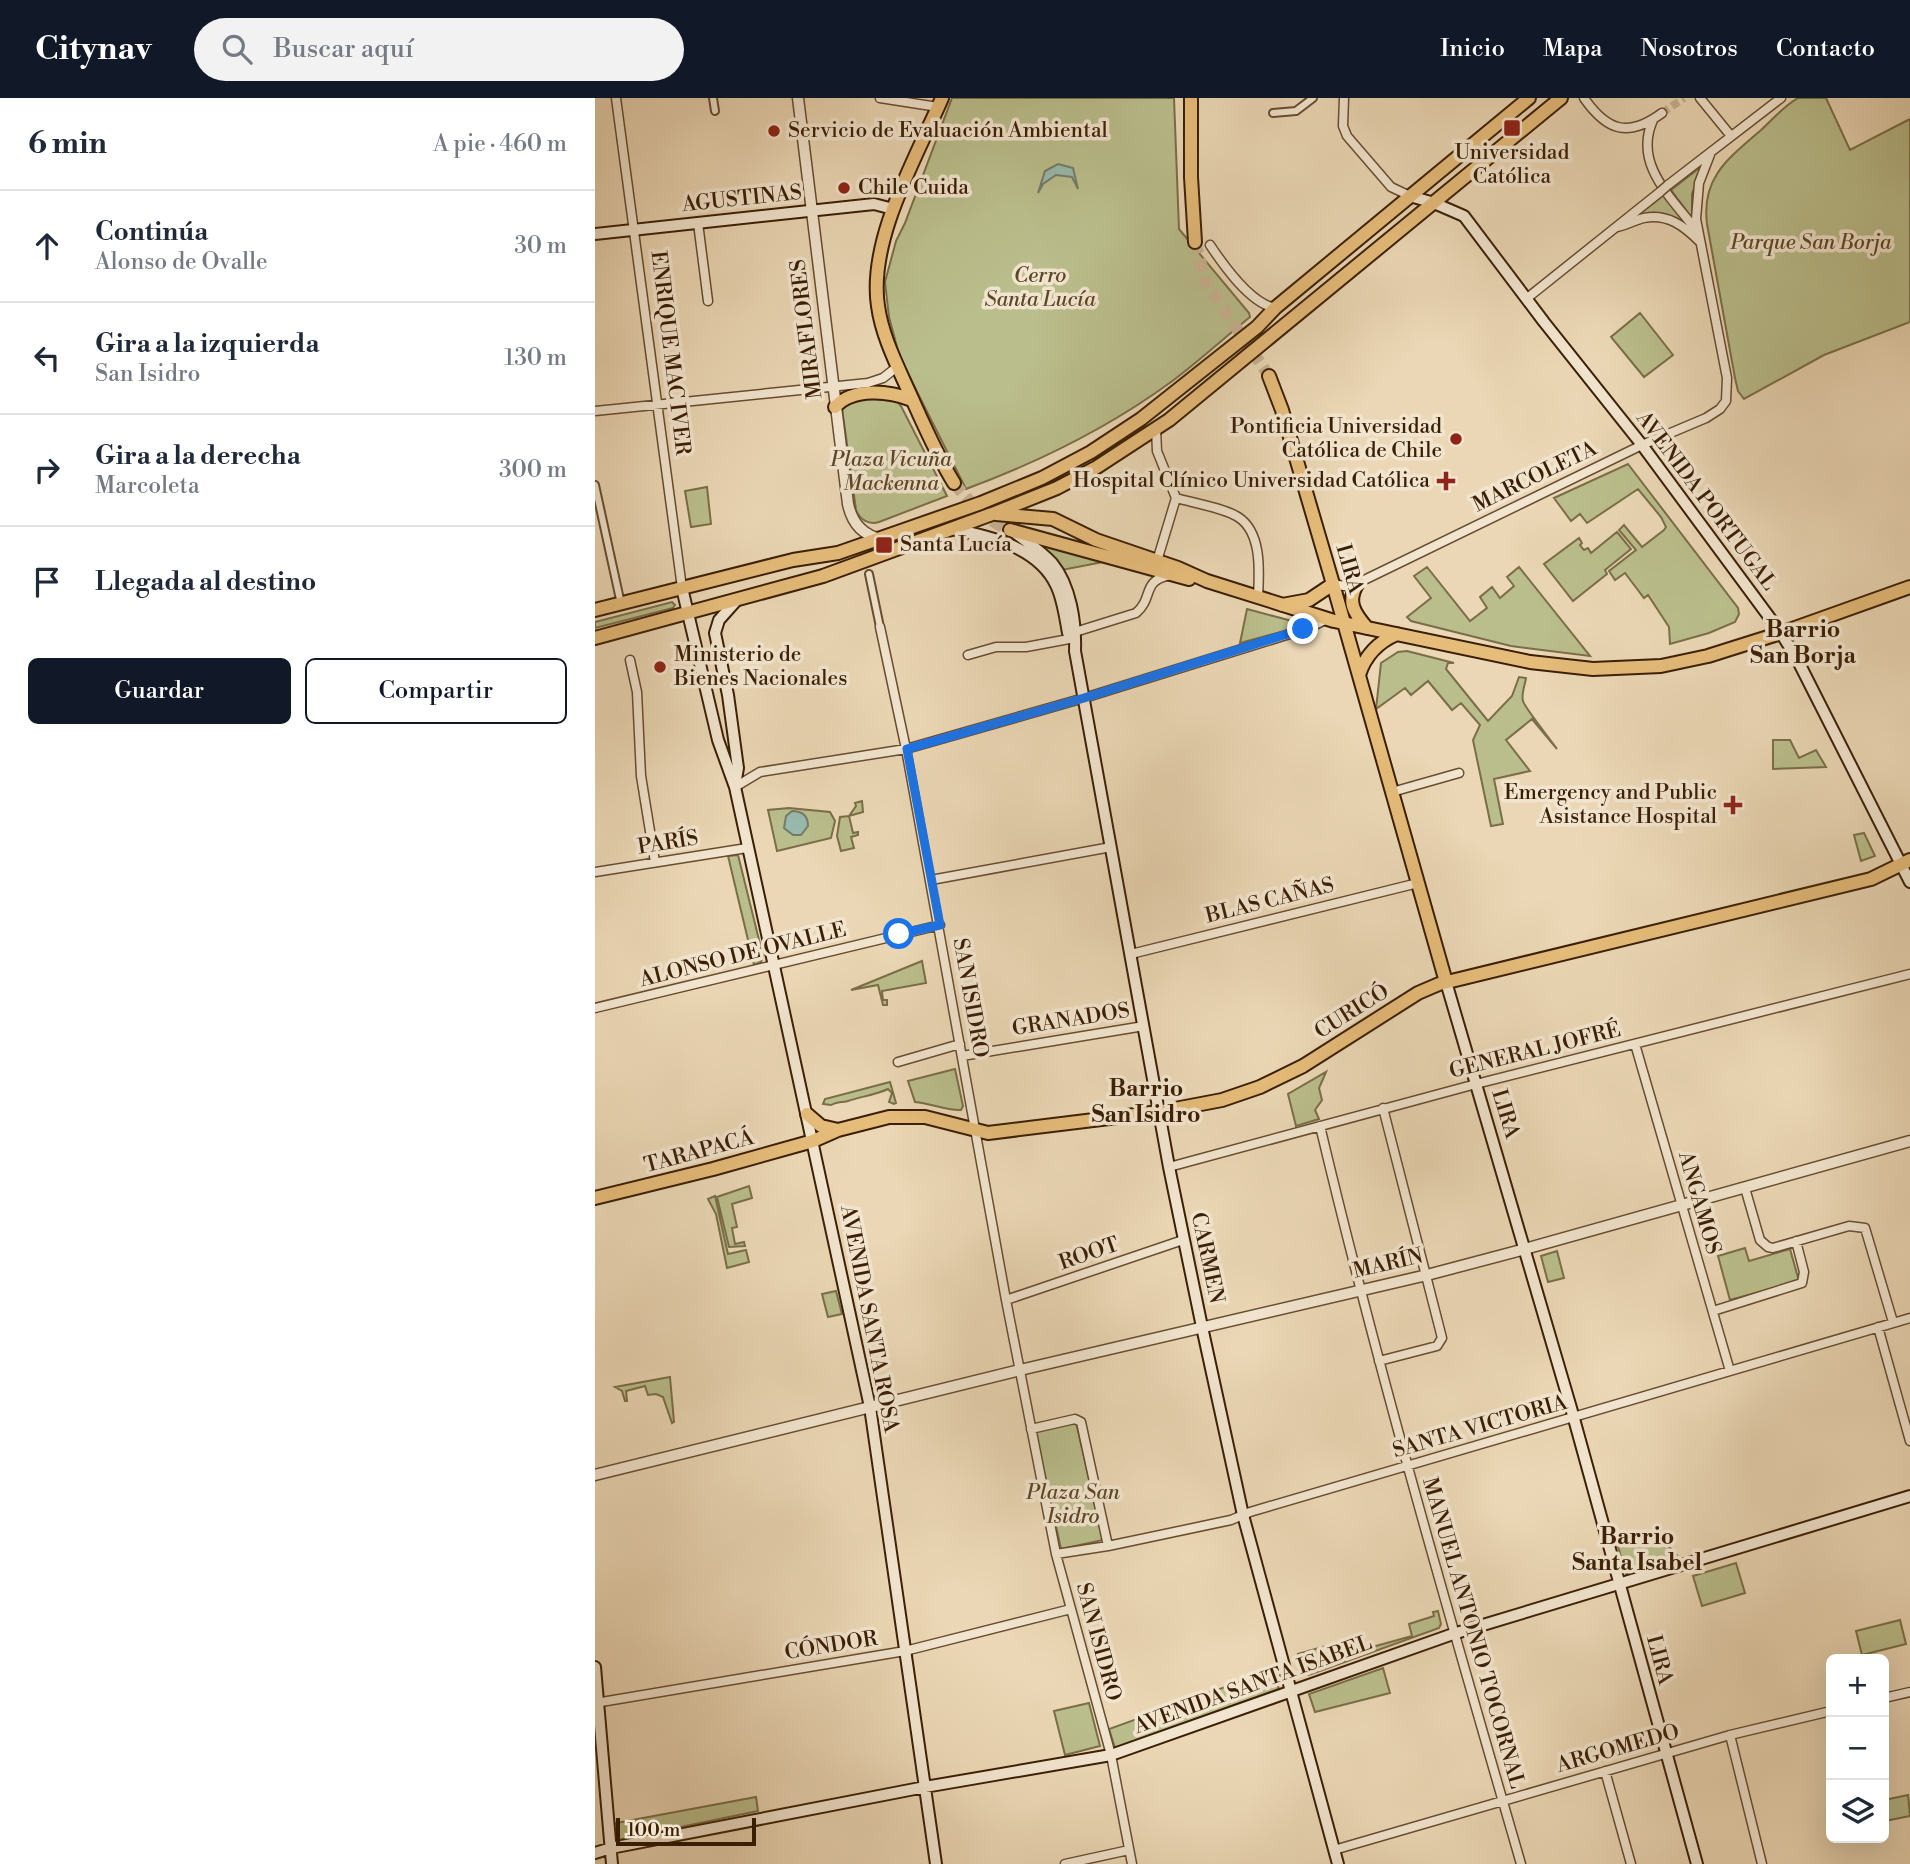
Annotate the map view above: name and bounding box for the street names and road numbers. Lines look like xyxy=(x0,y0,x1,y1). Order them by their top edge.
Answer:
street label: AGUSTINAS xyxy=(680,180,803,218)
street label: ENRIQUE MAC IVER xyxy=(645,250,695,457)
street label: MIRAFLORES xyxy=(786,258,828,400)
street label: AVENIDA PORTUGAL xyxy=(1630,405,1782,596)
street label: MARCOLETA xyxy=(1469,435,1602,518)
street label: LIRA xyxy=(1330,541,1369,597)
street label: PARÍS xyxy=(635,823,700,861)
street label: BLAS CAÑAS xyxy=(1202,871,1337,930)
street label: ALONSO DE OVALLE xyxy=(636,917,849,994)
street label: SAN ISIDRO xyxy=(947,936,993,1060)
street label: CURICÓ xyxy=(1308,976,1394,1045)
street label: GRANADOS xyxy=(1010,998,1132,1042)
street label: GENERAL JOFRÉ xyxy=(1446,1015,1623,1085)
street label: LIRA xyxy=(1485,1086,1525,1142)
street label: TARAPACÁ xyxy=(641,1123,757,1179)
street label: ANGAMOS xyxy=(1672,1148,1726,1257)
street label: AVENIDA SANTA ROSA xyxy=(834,1202,904,1435)
street label: CARMEN xyxy=(1185,1210,1229,1306)
street label: ROOT xyxy=(1055,1232,1123,1276)
street label: MARÍN xyxy=(1350,1241,1426,1285)
street label: SANTA VICTORIA xyxy=(1390,1389,1571,1464)
street label: MANUEL ANTONIO TOCORNAL xyxy=(1416,1474,1530,1792)
street label: SAN ISIDRO xyxy=(1070,1580,1126,1704)
street label: CÓNDOR xyxy=(782,1623,880,1666)
street label: AVENIDA SANTA ISABEL xyxy=(1130,1630,1376,1741)
street label: LIRA xyxy=(1640,1632,1678,1688)
street label: ARGOMEDO xyxy=(1553,1719,1682,1779)

